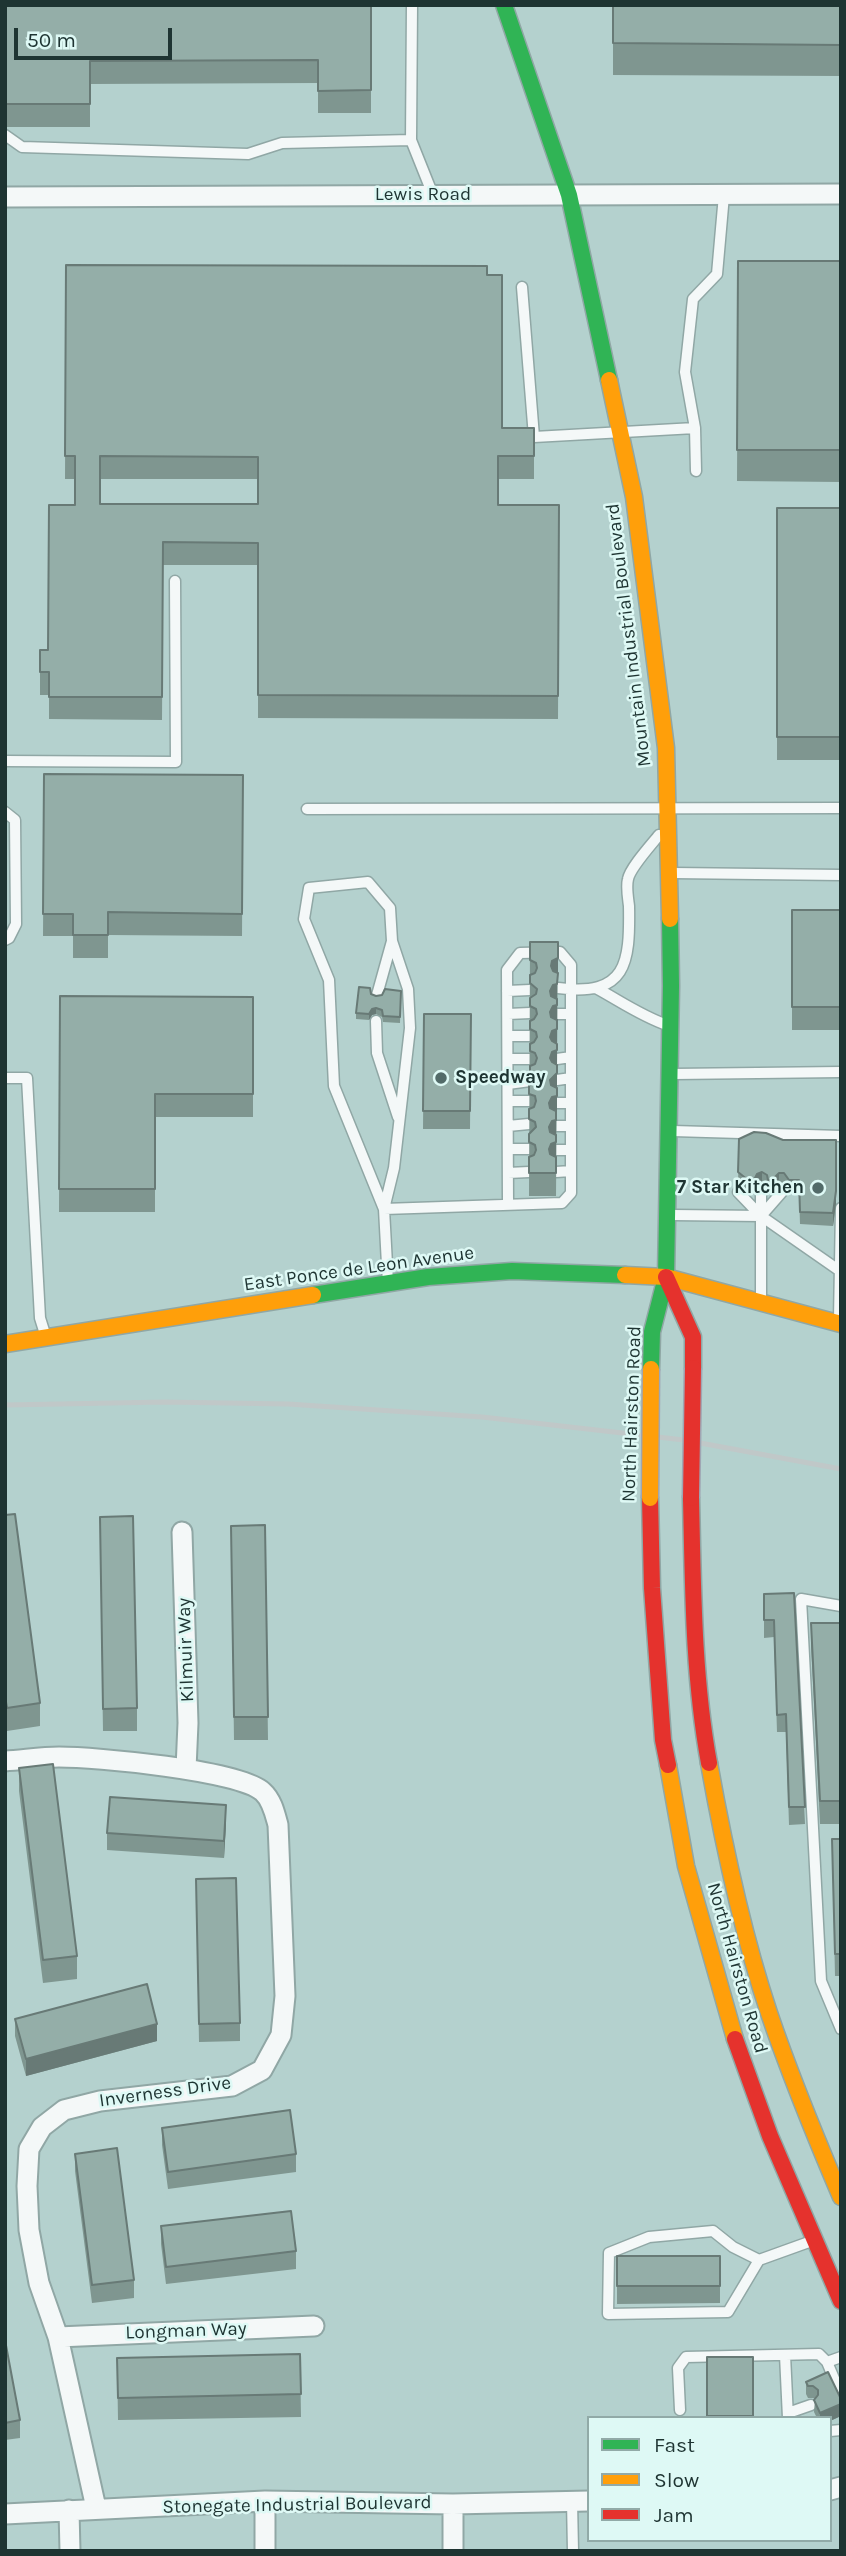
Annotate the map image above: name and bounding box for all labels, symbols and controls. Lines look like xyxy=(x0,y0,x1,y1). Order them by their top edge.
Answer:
scale bar xyxy=(18,14,175,58)
text: 50 m xyxy=(27,28,76,52)
street label: Lewis Road xyxy=(375,184,471,206)
street label: Mountain Industrial Boulevard xyxy=(602,502,656,768)
place label: Speedway xyxy=(455,1067,546,1089)
marker: Speedway xyxy=(433,1070,449,1086)
place label: 7 Star Kitchen xyxy=(677,1177,804,1199)
marker: 7 Star Kitchen xyxy=(810,1180,826,1196)
street label: East Ponce de Leon Avenue xyxy=(242,1242,476,1296)
street label: North Hairston Road xyxy=(618,1326,646,1502)
street label: Kilmuir Way xyxy=(173,1597,199,1703)
street label: North Hairston Road xyxy=(702,1880,772,2056)
street label: Inverness Drive xyxy=(98,2071,232,2113)
street label: Longman Way xyxy=(125,2317,247,2345)
legend xyxy=(587,2416,832,2542)
text: Fast xyxy=(654,2433,695,2457)
text: Slow xyxy=(654,2468,699,2492)
street label: Stonegate Industrial Boulevard xyxy=(162,2491,432,2519)
text: Jam xyxy=(654,2503,694,2527)

